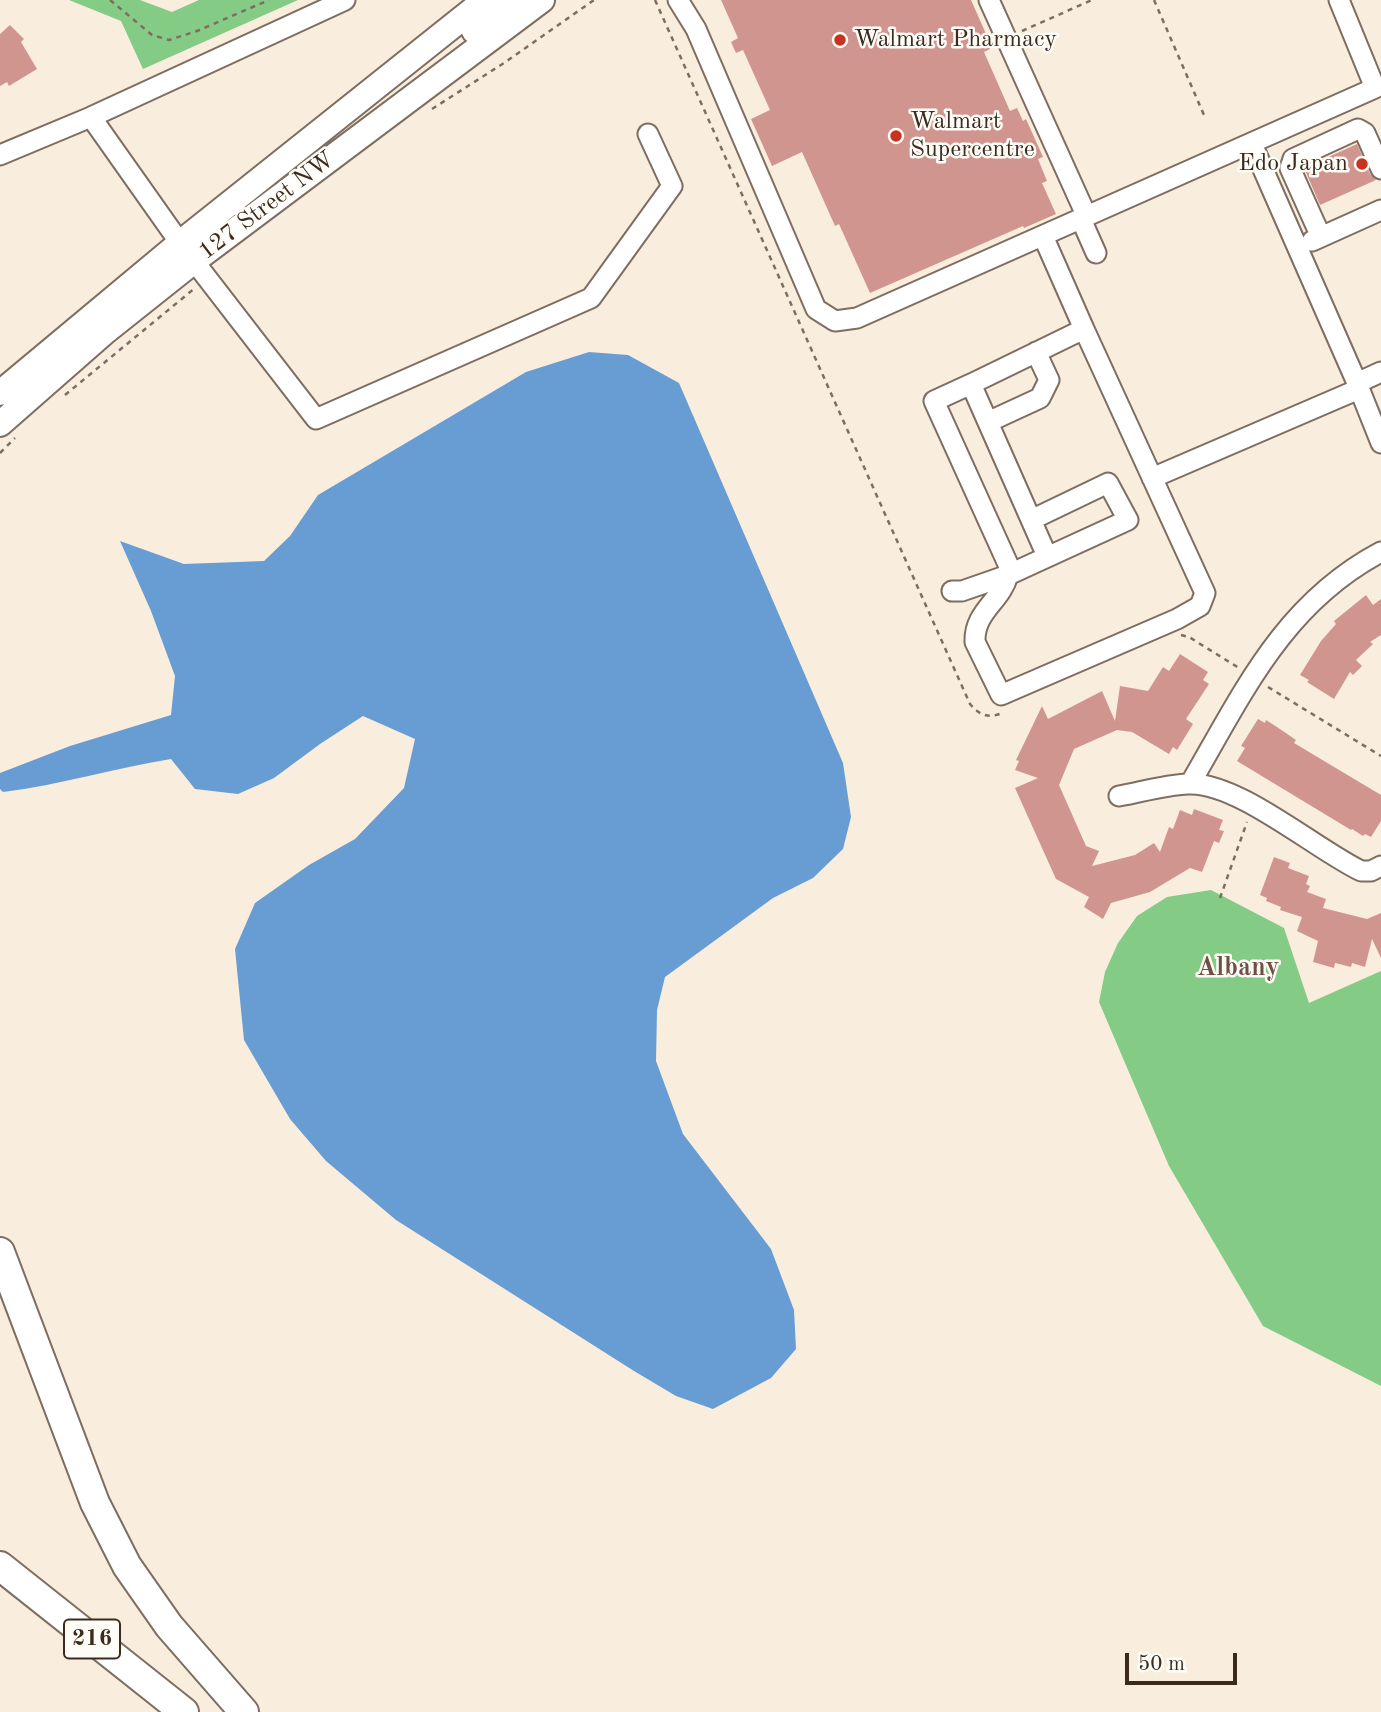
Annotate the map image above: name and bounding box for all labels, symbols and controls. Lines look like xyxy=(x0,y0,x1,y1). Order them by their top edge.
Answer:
place label: Walmart Pharmacy xyxy=(854,26,1057,54)
marker: Walmart Pharmacy xyxy=(832,32,848,48)
place label: Walmart Supercentre xyxy=(910,108,1035,164)
marker: Walmart Supercentre xyxy=(888,128,904,144)
street label: 127 Street NW xyxy=(193,145,341,267)
place label: Edo Japan xyxy=(1238,150,1348,178)
marker: Edo Japan xyxy=(1354,156,1370,172)
district label: Albany xyxy=(1197,952,1279,984)
road number: 216 xyxy=(64,1620,120,1658)
scale bar xyxy=(1129,1638,1241,1682)
text: 50 m xyxy=(1138,1654,1185,1675)

